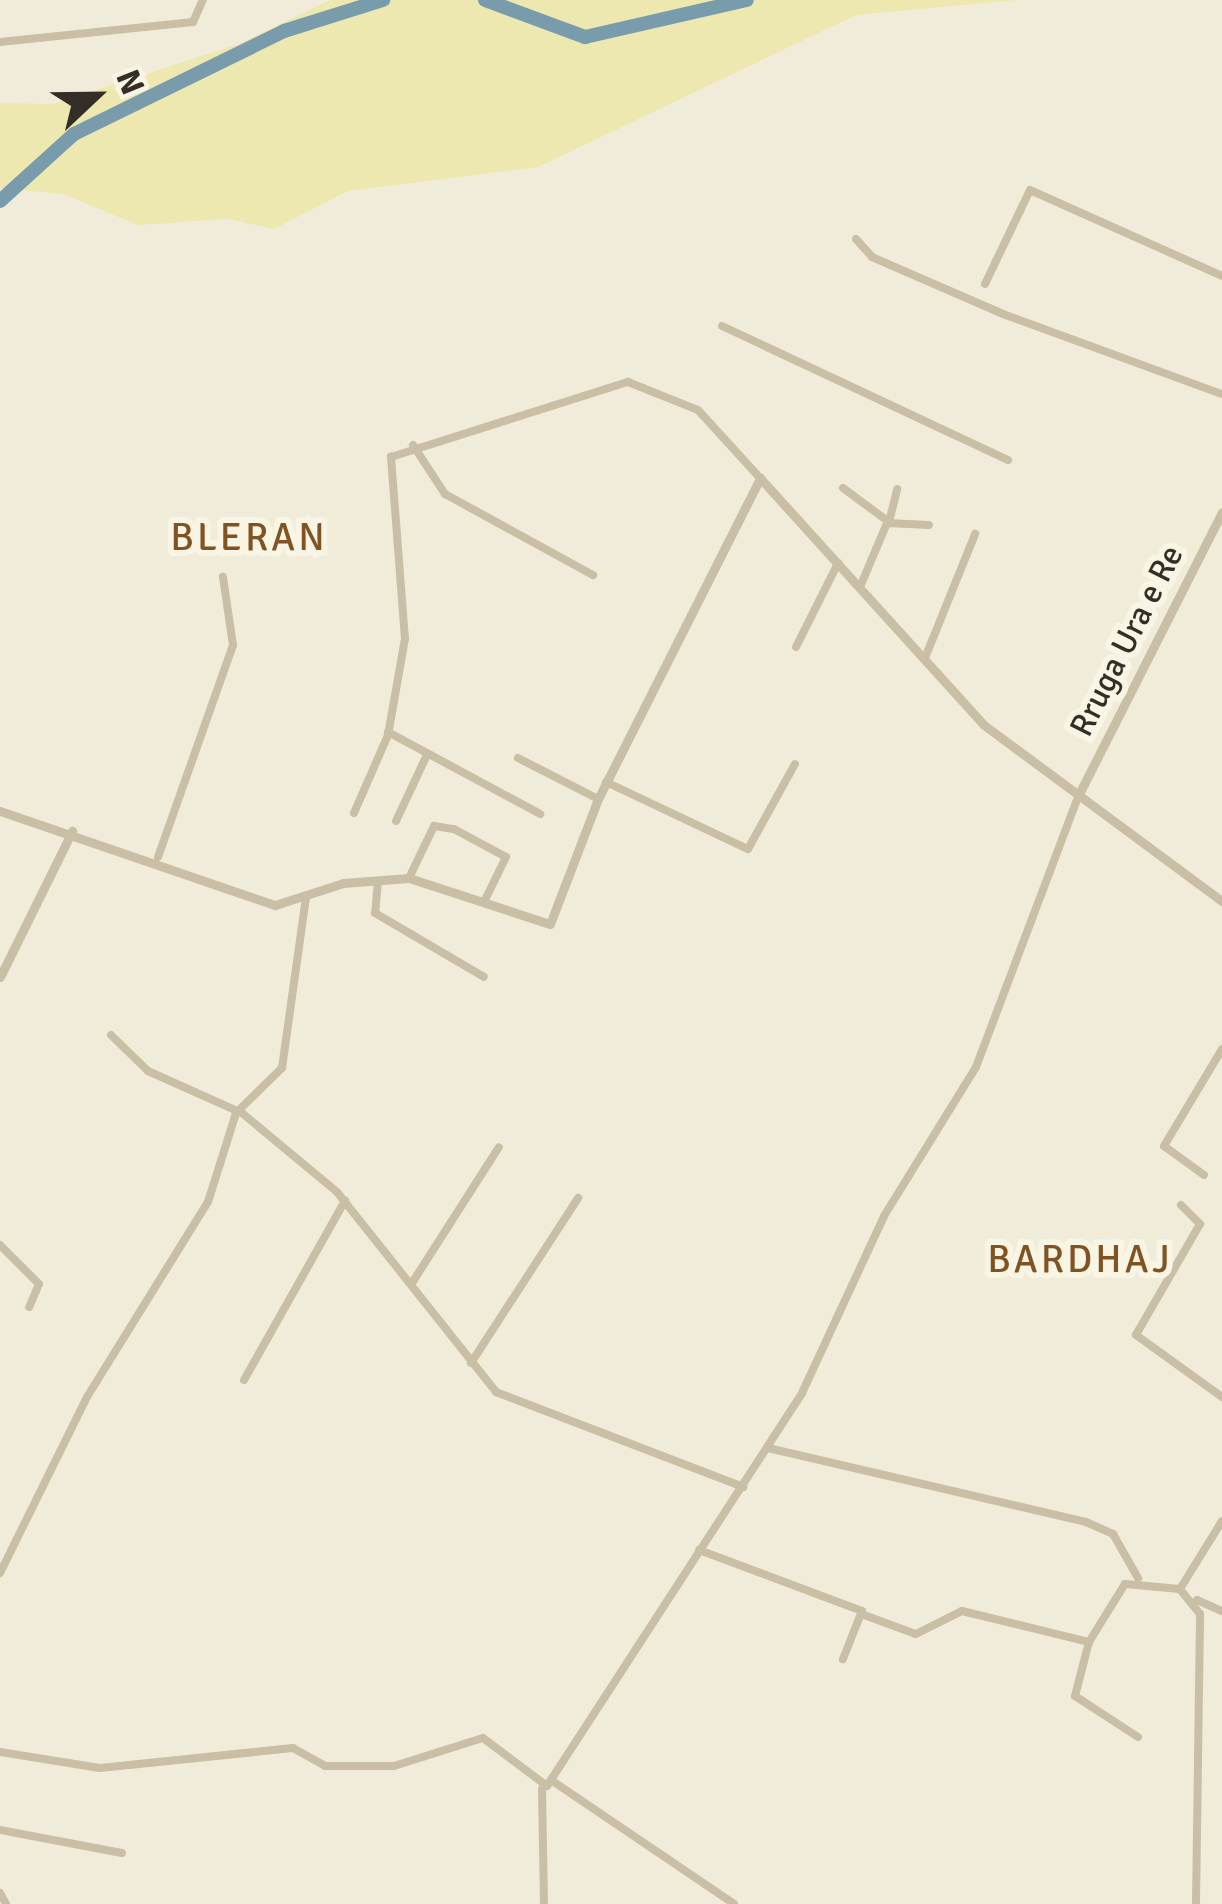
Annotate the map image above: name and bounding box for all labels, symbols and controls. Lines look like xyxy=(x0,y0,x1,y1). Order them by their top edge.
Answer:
north arrow xyxy=(36,36,156,156)
text: N xyxy=(107,64,153,101)
district label: BLERAN xyxy=(170,514,328,560)
street label: Rruga Ura e Re xyxy=(1062,539,1192,743)
district label: BARDHAJ xyxy=(987,1236,1173,1282)

